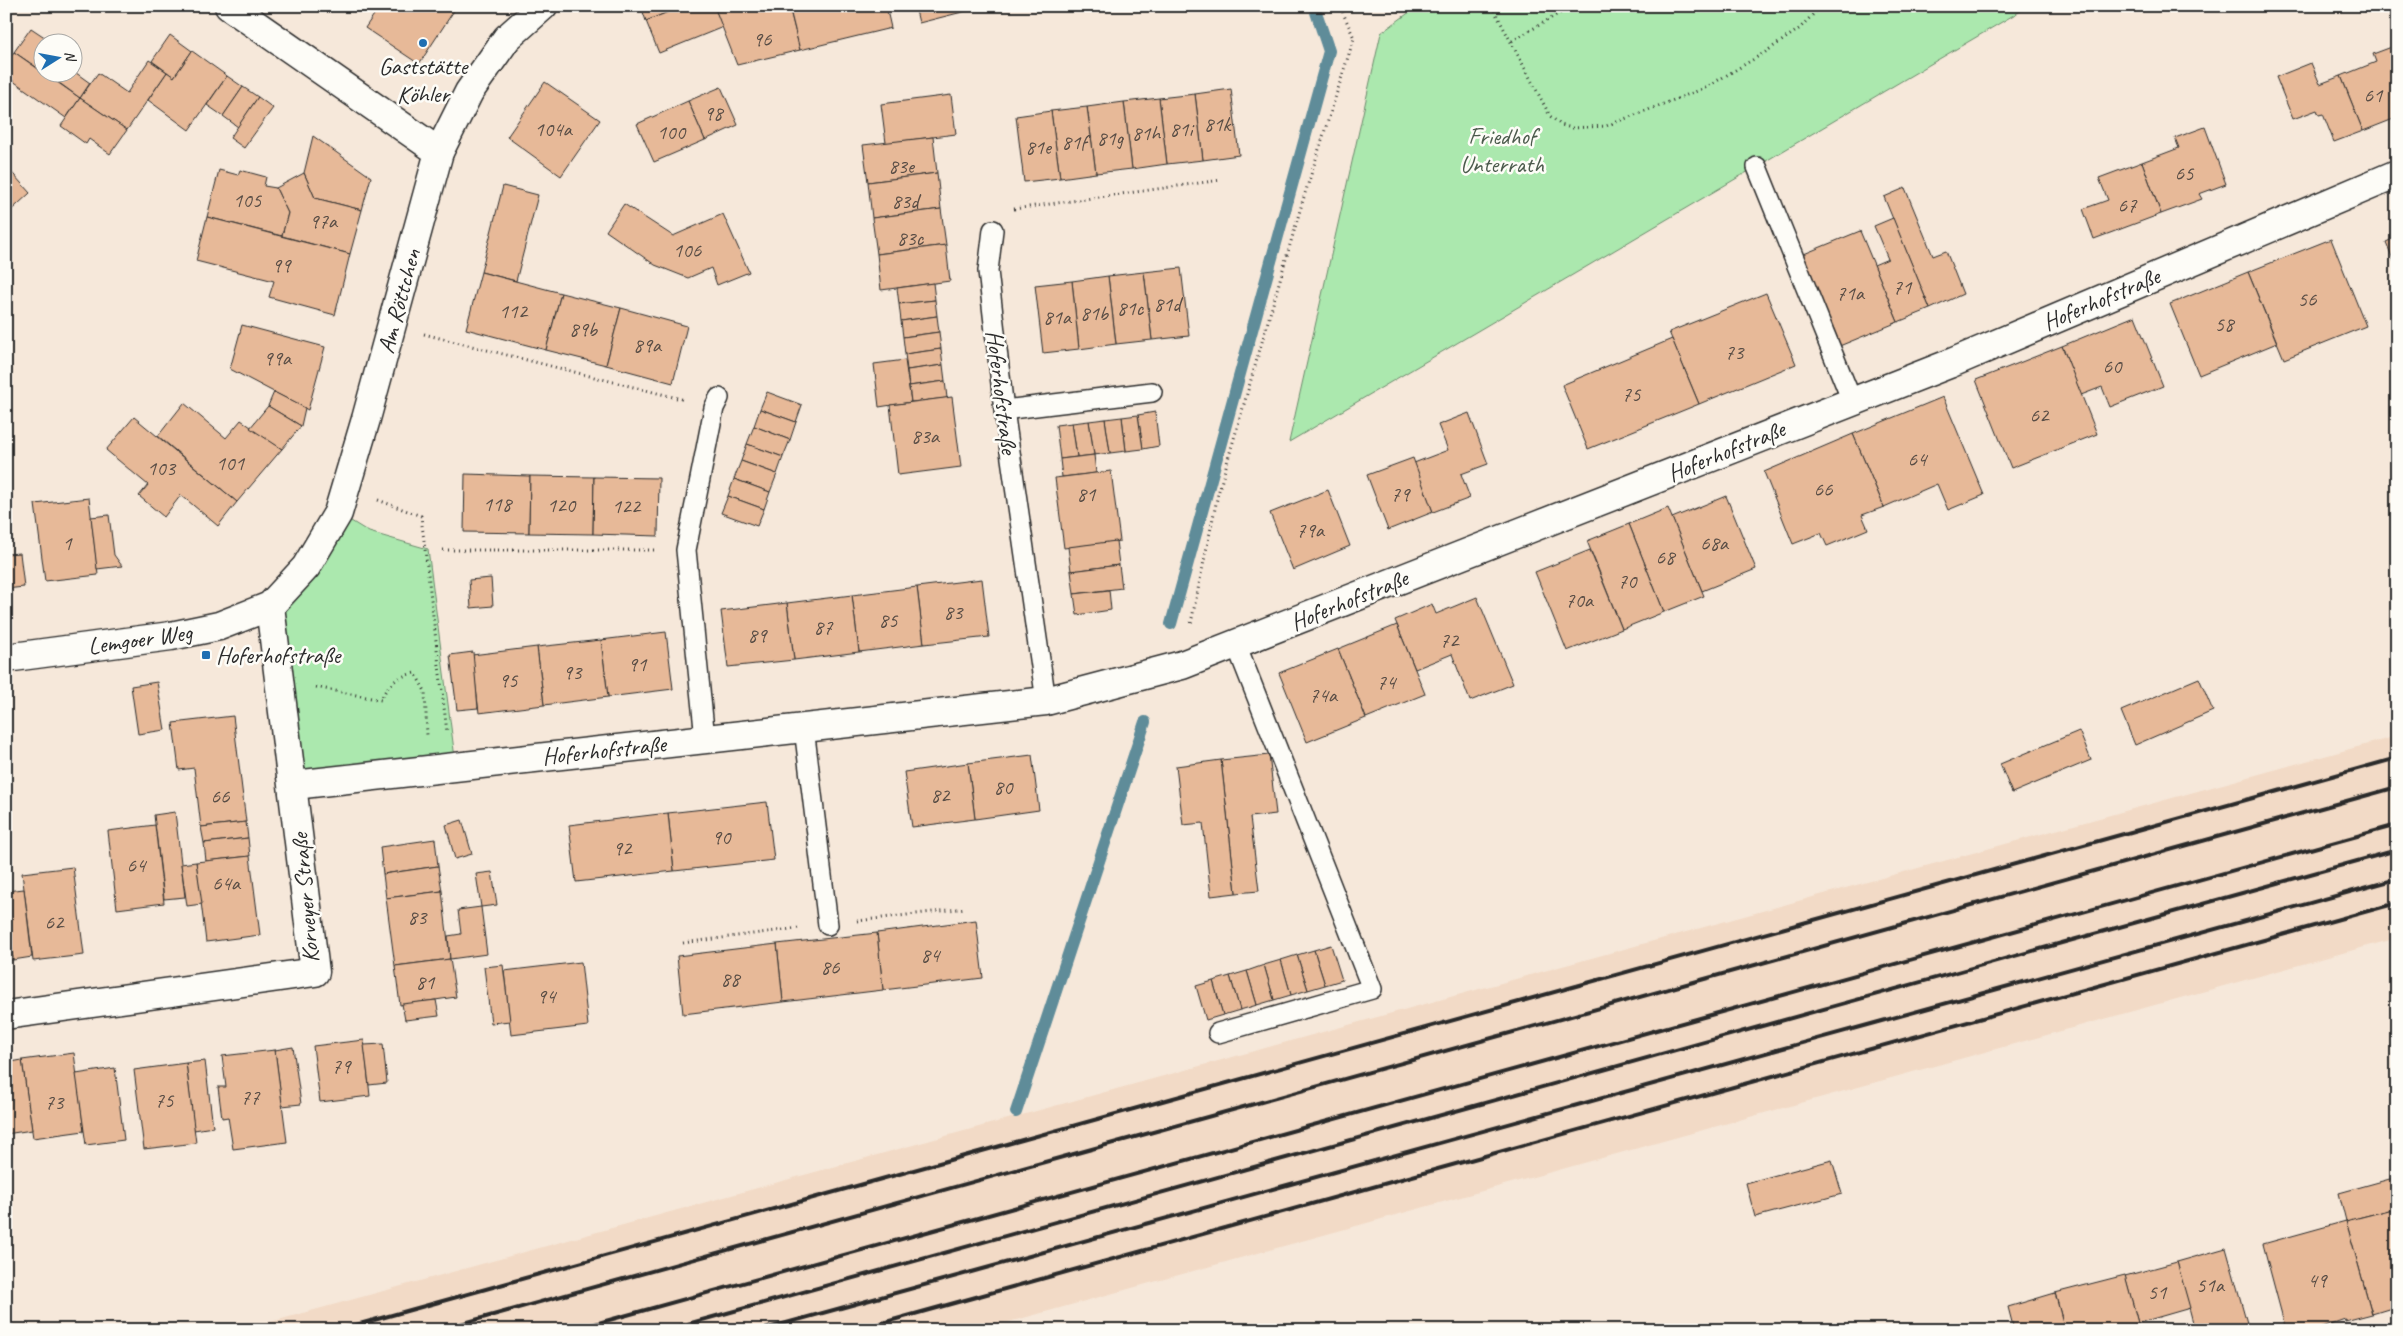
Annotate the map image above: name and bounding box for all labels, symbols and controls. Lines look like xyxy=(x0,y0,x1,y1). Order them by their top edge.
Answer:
house number: 96 xyxy=(753,26,772,52)
north arrow xyxy=(32,32,82,82)
marker: Gaststätte Köhler xyxy=(417,37,429,49)
text: N xyxy=(61,50,80,64)
place label: Gaststätte Köhler xyxy=(379,51,470,109)
house number: 61 xyxy=(2364,82,2384,108)
house number: 98 xyxy=(704,100,725,126)
house number: 81k xyxy=(1204,111,1233,137)
house number: 104a xyxy=(534,116,574,142)
house number: 81i xyxy=(1170,116,1195,142)
house number: 100 xyxy=(657,119,687,145)
house number: 81h xyxy=(1132,120,1162,146)
park label: Friedhof Unterrath xyxy=(1460,121,1545,179)
house number: 81g xyxy=(1097,125,1125,151)
house number: 81f xyxy=(1061,129,1091,155)
house number: 81e xyxy=(1025,134,1053,160)
house number: 83e xyxy=(888,153,916,179)
house number: 65 xyxy=(2175,160,2195,186)
house number: 105 xyxy=(233,187,263,213)
house number: 83d xyxy=(891,188,922,214)
house number: 67 xyxy=(2118,192,2138,218)
house number: 97a xyxy=(309,208,339,234)
house number: 83c xyxy=(897,225,925,251)
house number: 106 xyxy=(673,237,702,263)
street label: Am Röttchen xyxy=(371,245,427,357)
house number: 99 xyxy=(272,252,292,278)
street label: Hoferhofstraße xyxy=(2038,260,2166,337)
house number: 71 xyxy=(1893,274,1913,300)
house number: 71a xyxy=(1836,280,1866,306)
house number: 56 xyxy=(2298,286,2317,312)
house number: 81d xyxy=(1153,291,1184,317)
house number: 81c xyxy=(1117,295,1145,321)
house number: 112 xyxy=(499,298,529,324)
house number: 81b xyxy=(1080,300,1110,326)
house number: 81a xyxy=(1043,304,1073,330)
house number: 58 xyxy=(2215,311,2236,337)
house number: 89b xyxy=(569,316,599,342)
street label: Hoferhofstraße xyxy=(980,329,1025,458)
house number: 89a xyxy=(633,332,663,358)
house number: 73 xyxy=(1725,339,1745,365)
house number: 99a xyxy=(263,345,293,371)
house number: 60 xyxy=(2103,353,2123,379)
house number: 75 xyxy=(1622,381,1642,407)
house number: 62 xyxy=(2030,402,2050,428)
street label: Hoferhofstraße xyxy=(1663,413,1791,488)
house number: 83a xyxy=(911,423,941,449)
house number: 64 xyxy=(1908,446,1929,472)
house number: 101 xyxy=(216,450,246,476)
house number: 103 xyxy=(147,455,177,481)
house number: 66 xyxy=(1814,476,1833,502)
house number: 81 xyxy=(1077,481,1097,507)
house number: 79 xyxy=(1391,481,1411,507)
house number: 118 xyxy=(483,491,514,517)
house number: 120 xyxy=(547,492,577,518)
house number: 122 xyxy=(612,493,642,519)
house number: 79a xyxy=(1296,517,1326,543)
house number: 1 xyxy=(62,530,73,556)
house number: 68a xyxy=(1700,530,1730,556)
house number: 68 xyxy=(1656,544,1677,570)
street label: Hoferhofstraße xyxy=(1286,562,1414,637)
house number: 70 xyxy=(1618,568,1638,594)
house number: 70a xyxy=(1565,587,1595,613)
house number: 83 xyxy=(944,599,964,625)
house number: 85 xyxy=(879,607,899,633)
house number: 87 xyxy=(814,614,834,640)
street label: Lemgoer Weg xyxy=(86,617,195,661)
house number: 89 xyxy=(748,622,768,648)
house number: 72 xyxy=(1440,627,1460,653)
place label: Hoferhofstraße xyxy=(216,640,342,670)
marker: Hoferhofstraße xyxy=(200,649,212,661)
house number: 91 xyxy=(628,651,648,677)
house number: 93 xyxy=(563,659,583,685)
house number: 95 xyxy=(499,667,519,693)
house number: 74 xyxy=(1377,669,1398,695)
house number: 74a xyxy=(1309,682,1339,708)
street label: Hoferhofstraße xyxy=(541,728,670,771)
house number: 80 xyxy=(994,774,1014,800)
house number: 82 xyxy=(931,782,951,808)
house number: 66 xyxy=(211,783,230,809)
house number: 90 xyxy=(712,824,732,850)
street label: Korveyer Straße xyxy=(284,830,326,964)
house number: 92 xyxy=(613,835,633,861)
house number: 64 xyxy=(127,852,148,878)
house number: 64a xyxy=(212,870,242,896)
house number: 83 xyxy=(408,904,428,930)
house number: 62 xyxy=(45,909,65,935)
house number: 84 xyxy=(921,942,942,968)
house number: 86 xyxy=(821,954,840,980)
house number: 88 xyxy=(721,966,742,992)
house number: 81 xyxy=(416,969,436,995)
house number: 94 xyxy=(537,983,558,1009)
house number: 79 xyxy=(332,1053,352,1079)
house number: 77 xyxy=(241,1084,261,1110)
house number: 75 xyxy=(155,1087,175,1113)
house number: 73 xyxy=(45,1089,65,1115)
house number: 49 xyxy=(2308,1267,2328,1293)
house number: 51a xyxy=(2196,1272,2226,1298)
house number: 51 xyxy=(2148,1279,2168,1305)

